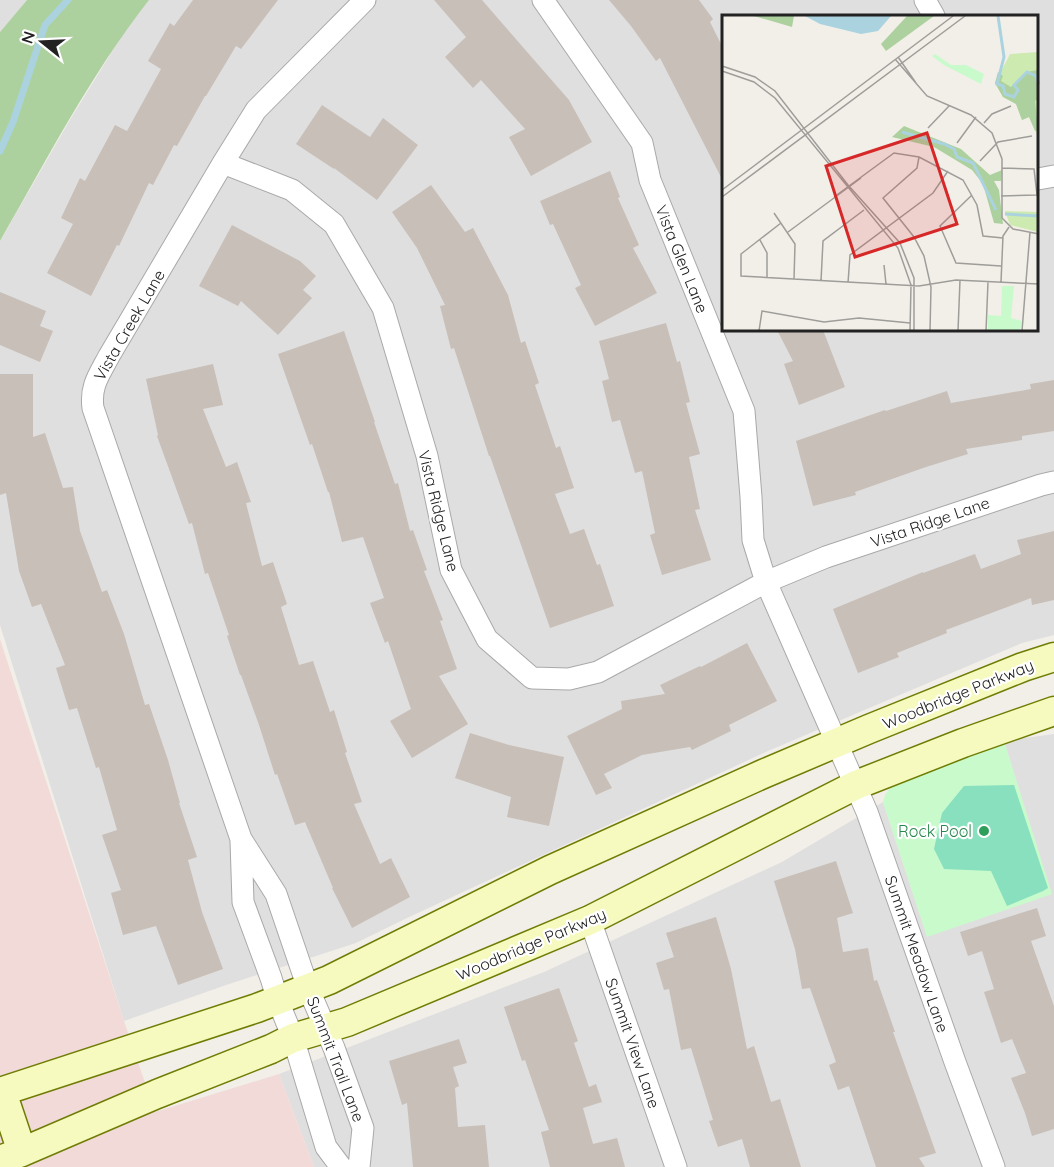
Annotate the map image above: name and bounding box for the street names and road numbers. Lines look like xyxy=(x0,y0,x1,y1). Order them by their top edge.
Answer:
street label: Vista Glen Lane xyxy=(651,202,713,316)
street label: Vista Creek Lane xyxy=(89,266,169,384)
street label: Vista Ridge Lane xyxy=(414,448,464,574)
street label: Vista Ridge Lane xyxy=(868,492,992,552)
street label: Woodbridge Parkway xyxy=(880,655,1036,733)
street label: Summit Meadow Lane xyxy=(881,873,953,1035)
street label: Woodbridge Parkway xyxy=(453,903,609,985)
street label: Summit View Lane xyxy=(601,975,665,1111)
street label: Summit Trail Lane xyxy=(303,993,369,1125)

